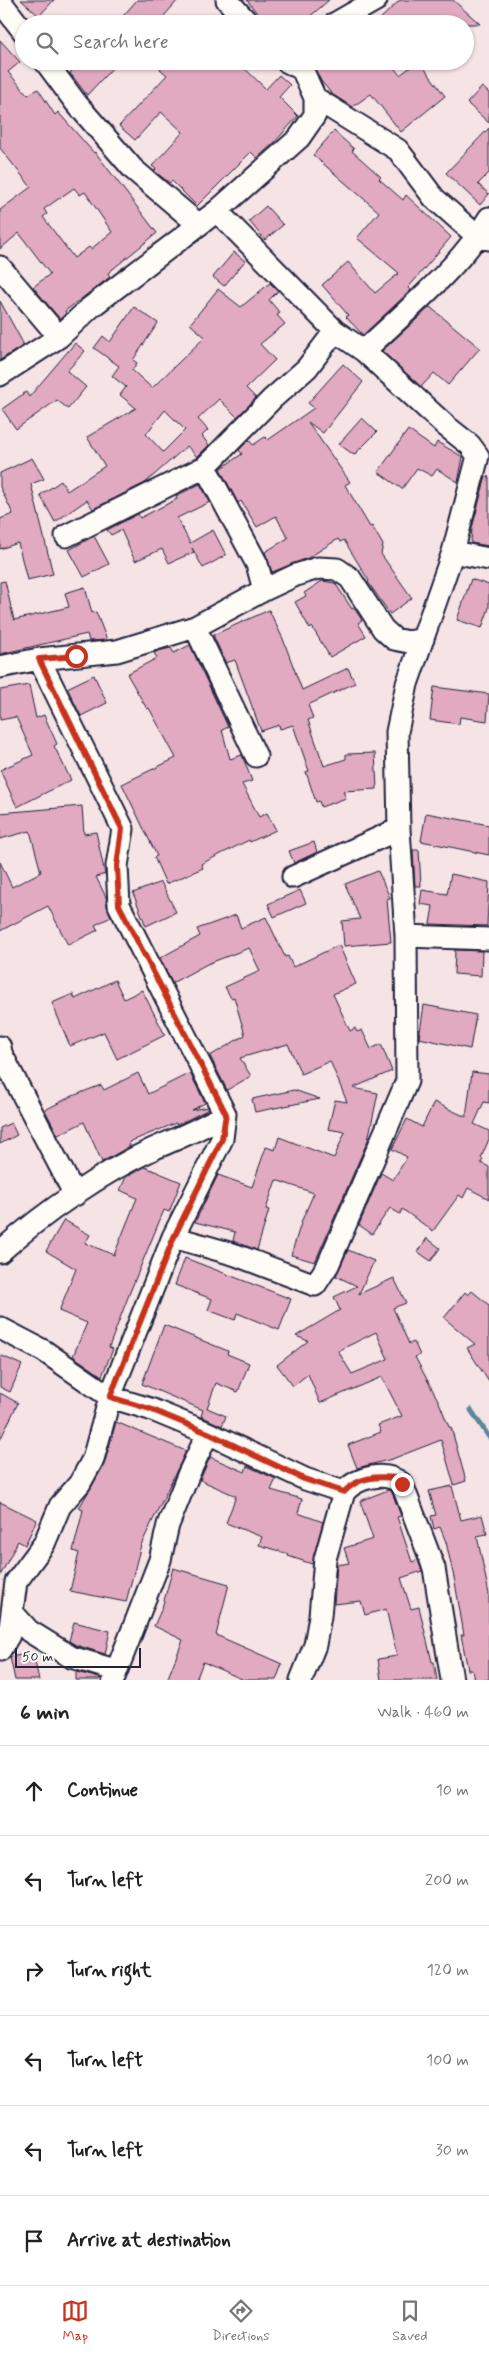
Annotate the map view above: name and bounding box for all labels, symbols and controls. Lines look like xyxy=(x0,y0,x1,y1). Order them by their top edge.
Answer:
search box xyxy=(15,15,474,70)
icon: search xyxy=(33,29,61,57)
text: Search here xyxy=(73,30,169,55)
route start xyxy=(65,645,88,668)
route end xyxy=(391,1473,414,1496)
scale bar xyxy=(15,1645,141,1668)
text: 50 m xyxy=(22,1648,53,1666)
text: 6 min xyxy=(20,1699,70,1727)
text: Walk · 460 m xyxy=(377,1702,469,1723)
icon: ahead xyxy=(20,1777,48,1805)
text: Continue xyxy=(67,1778,138,1803)
text: 10 m xyxy=(436,1780,469,1801)
icon: left xyxy=(20,1867,48,1895)
text: Turn left xyxy=(67,1868,143,1893)
text: 200 m xyxy=(425,1870,469,1891)
icon: right xyxy=(20,1957,48,1985)
text: Turn right xyxy=(67,1958,151,1983)
text: 120 m xyxy=(427,1960,469,1981)
icon: left xyxy=(20,2047,48,2075)
text: Turn left xyxy=(67,2048,143,2073)
text: 100 m xyxy=(426,2050,469,2071)
icon: left xyxy=(20,2137,48,2165)
text: Turn left xyxy=(67,2138,143,2163)
text: 30 m xyxy=(436,2140,469,2161)
icon: arrive xyxy=(20,2227,48,2255)
text: Arrive at destination xyxy=(67,2228,231,2253)
tab: Map xyxy=(61,2297,89,2345)
tab: Directions xyxy=(212,2297,270,2345)
tab: Saved xyxy=(392,2297,428,2345)

